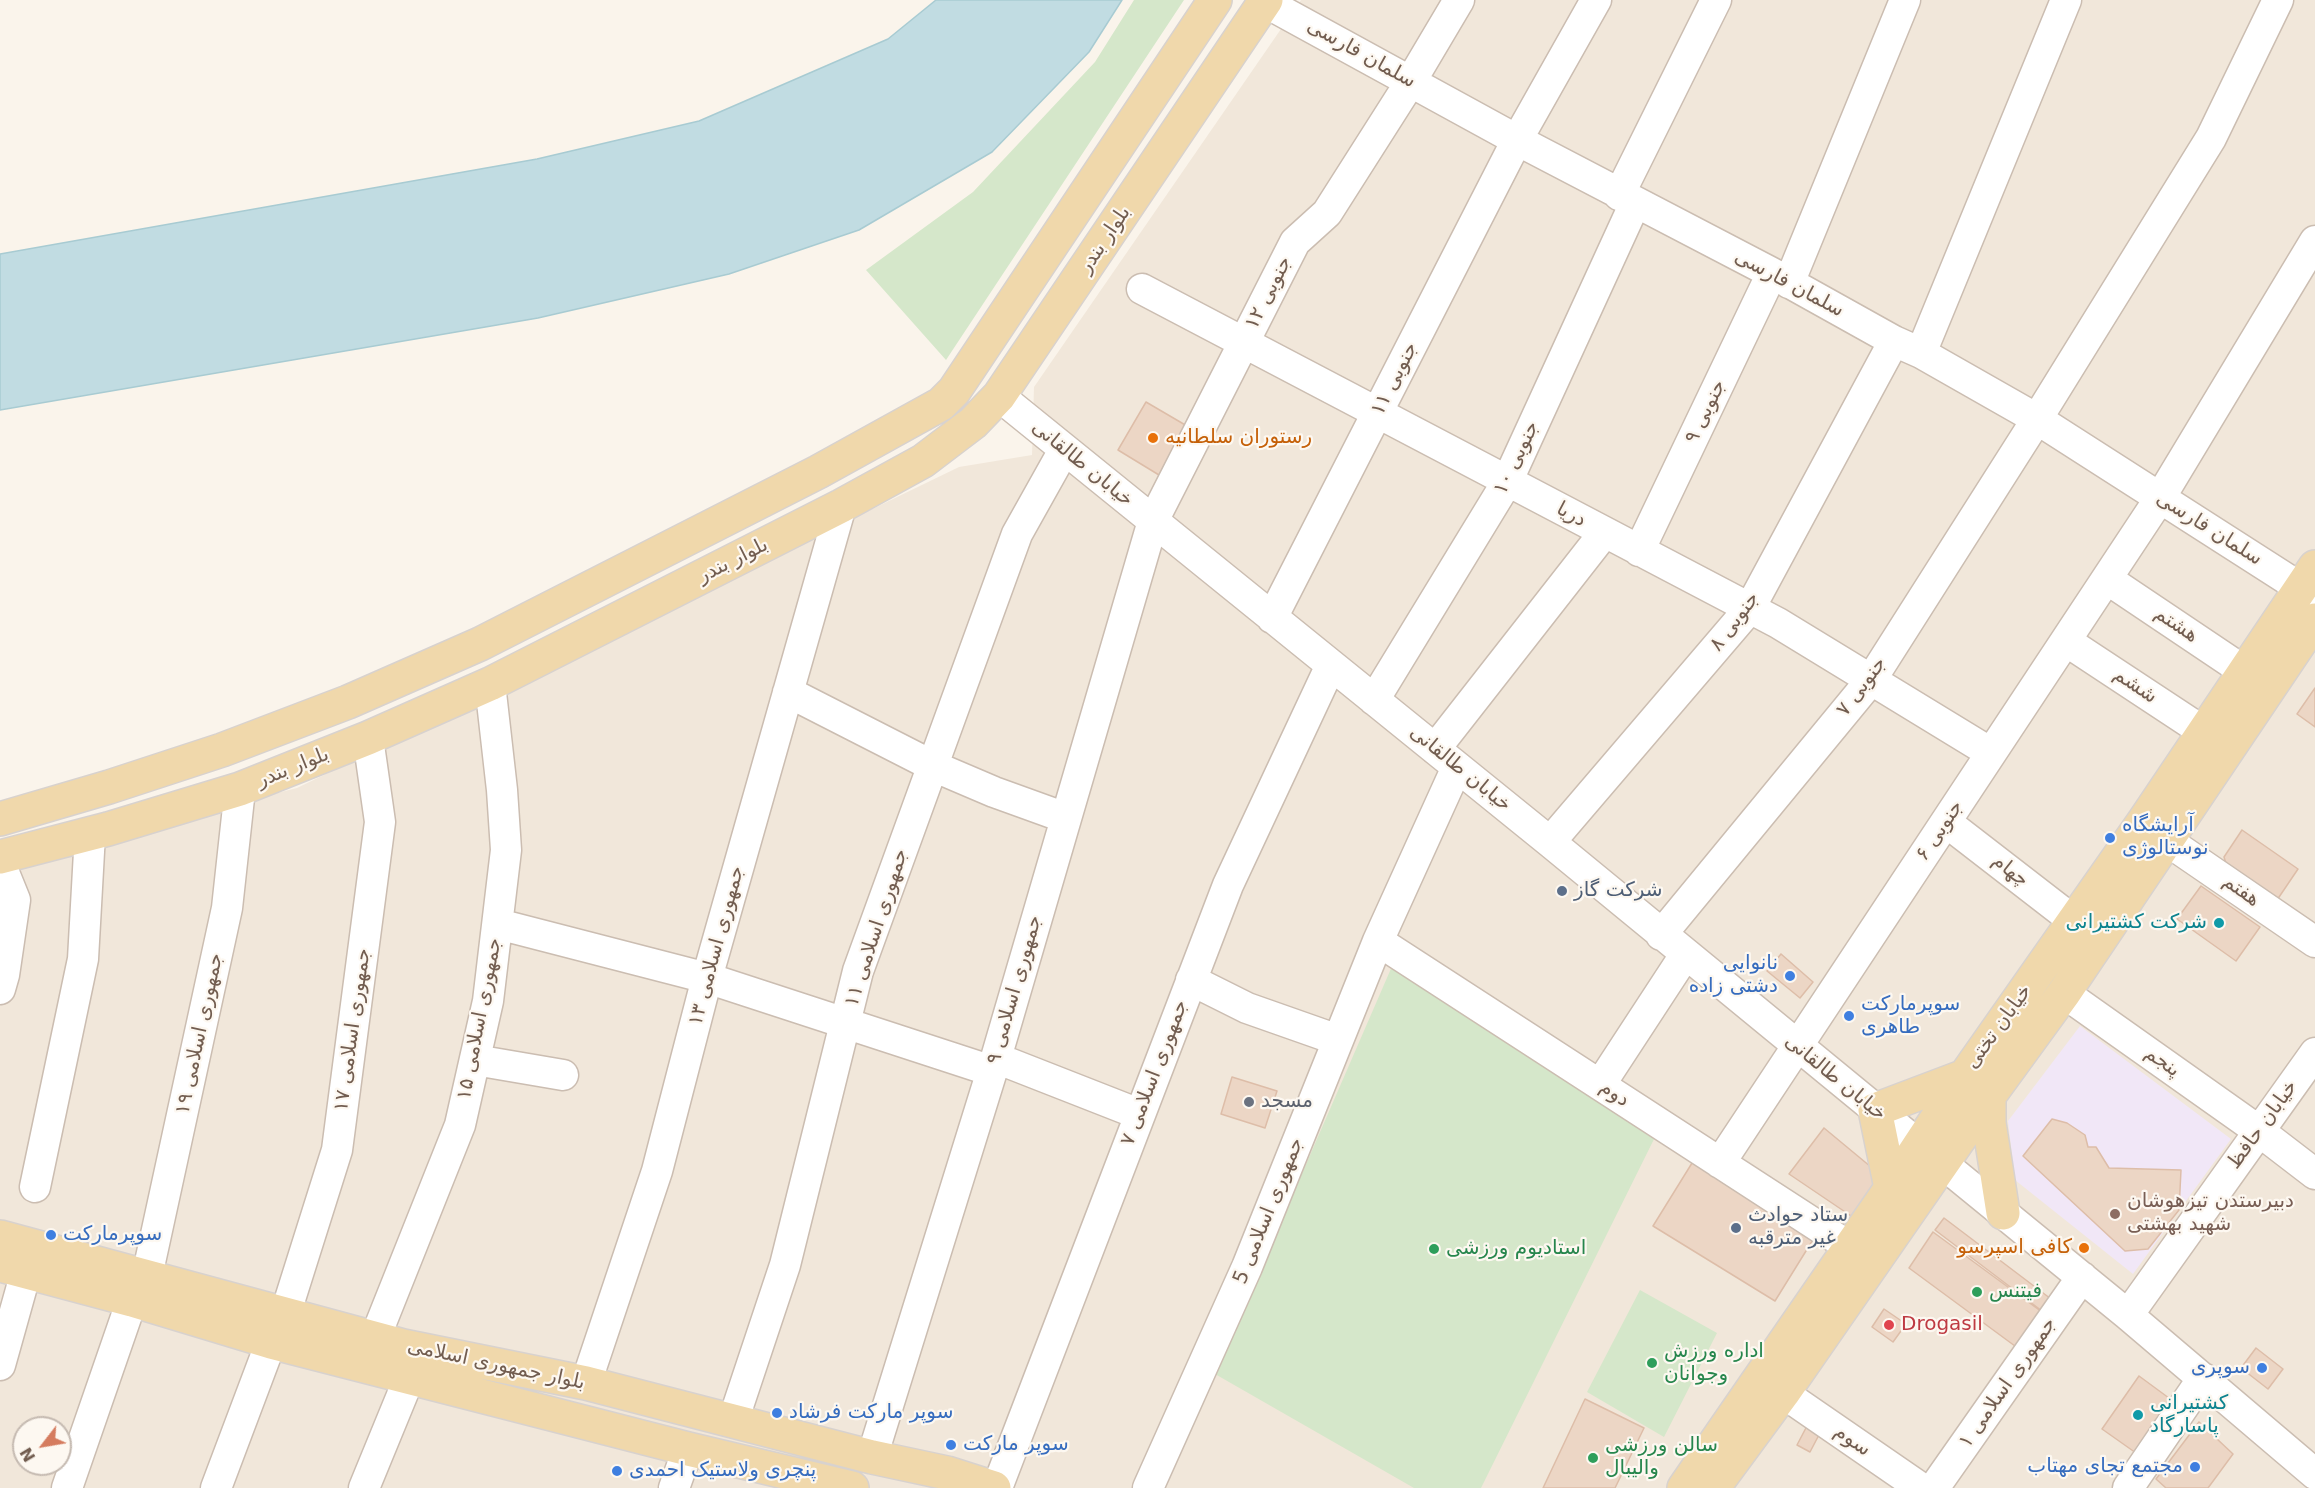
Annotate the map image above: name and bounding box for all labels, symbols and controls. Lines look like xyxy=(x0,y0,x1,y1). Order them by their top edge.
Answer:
street label: سلمان فارسی xyxy=(1302,14,1420,94)
street label: بلوار بندر xyxy=(1074,202,1136,278)
street label: سلمان فارسی xyxy=(1730,245,1848,323)
street label: ۱۲ جنوبی xyxy=(1240,252,1298,334)
street label: ۱۱ جنوبی xyxy=(1366,338,1424,420)
street label: ۹ جنوبی xyxy=(1680,376,1732,448)
street label: خیابان طالقانی xyxy=(1026,416,1138,512)
street label: ۱۰ جنوبی xyxy=(1489,417,1545,499)
place label: رستوران سلطانیه xyxy=(1165,426,1312,450)
marker: رستوران سلطانیه xyxy=(1146,431,1160,445)
street label: سلمان فارسی xyxy=(2151,487,2267,571)
street label: دریا xyxy=(1552,497,1590,533)
street label: بلوار بندر xyxy=(694,533,772,589)
street label: ۸ جنوبی xyxy=(1705,588,1765,656)
street label: هشتم xyxy=(2150,602,2202,648)
street label: ۷ جنوبی xyxy=(1832,653,1892,721)
street label: ششم xyxy=(2108,663,2162,709)
street label: خیابان طالقانی xyxy=(1404,721,1516,817)
street label: بلوار بندر xyxy=(253,743,333,793)
street label: ۶ جنوبی xyxy=(1911,796,1969,866)
place label: آرایشگاه نوستالوژی xyxy=(2122,814,2209,861)
marker: آرایشگاه نوستالوژی xyxy=(2103,831,2117,845)
street label: جمهوری اسلامی ۱۱ xyxy=(840,846,914,1010)
street label: چهام xyxy=(1987,849,2033,893)
street label: جمهوری اسلامی ۱۳ xyxy=(684,863,750,1029)
street label: هفتم xyxy=(2218,870,2264,912)
place label: شرکت گاز xyxy=(1574,879,1663,903)
marker: شرکت گاز xyxy=(1555,884,1569,898)
place label: شرکت کشتیرانی xyxy=(2065,911,2207,935)
street label: جمهوری اسلامی ۹ xyxy=(982,913,1048,1067)
marker: شرکت کشتیرانی xyxy=(2212,916,2226,930)
street label: جمهوری اسلامی ۱۵ xyxy=(453,936,507,1102)
street label: جمهوری اسلامی ۱۷ xyxy=(330,947,376,1113)
street label: جمهوری اسلامی ۱۹ xyxy=(171,951,229,1117)
place label: نانوایی دشتی زاده xyxy=(1689,952,1778,999)
marker: نانوایی دشتی زاده xyxy=(1783,969,1797,983)
street label: خیابان تختی xyxy=(1960,980,2038,1074)
place label: سوپرمارکت طاهری xyxy=(1861,993,1960,1040)
street label: جمهوری اسلامی ۷ xyxy=(1116,997,1194,1149)
marker: سوپرمارکت طاهری xyxy=(1842,1009,1856,1023)
street label: خیابان طالقانی xyxy=(1779,1030,1891,1126)
street label: پنجم xyxy=(2140,1041,2184,1083)
street label: دوم xyxy=(1594,1076,1634,1112)
street label: خیابان حافظ xyxy=(2223,1076,2303,1174)
place label: مسجد xyxy=(1261,1090,1313,1114)
marker: مسجد xyxy=(1242,1095,1256,1109)
street label: جمهوری اسلامی 5 xyxy=(1229,1134,1309,1288)
place label: دبیرستدن تیزهوشان شهید بهشتی xyxy=(2127,1190,2294,1237)
place label: ستاد حوادث غیر مترقبه xyxy=(1748,1204,1848,1251)
marker: دبیرستدن تیزهوشان شهید بهشتی xyxy=(2108,1207,2122,1221)
marker: ستاد حوادث غیر مترقبه xyxy=(1729,1221,1743,1235)
place label: سوپرمارکت xyxy=(63,1223,162,1247)
marker: سوپرمارکت xyxy=(44,1228,58,1242)
place label: کافی اسپرسو xyxy=(1957,1236,2072,1260)
place label: استادیوم ورزشی xyxy=(1446,1237,1586,1261)
marker: کافی اسپرسو xyxy=(2077,1241,2091,1255)
marker: استادیوم ورزشی xyxy=(1427,1242,1441,1256)
place label: فیتنس xyxy=(1989,1280,2042,1304)
marker: فیتنس xyxy=(1970,1285,1984,1299)
place label: Drogasil xyxy=(1901,1313,1983,1337)
street label: جمهوری اسلامی ۱ xyxy=(1954,1313,2062,1453)
marker: Drogasil xyxy=(1882,1318,1896,1332)
street label: بلوار جمهوری اسلامی xyxy=(405,1334,587,1396)
place label: اداره ورزش وجوانان xyxy=(1664,1340,1764,1387)
marker: اداره ورزش وجوانان xyxy=(1645,1356,1659,1370)
place label: سوپری xyxy=(2191,1356,2250,1380)
marker: سوپری xyxy=(2255,1361,2269,1375)
place label: کشتیرانی پاسارگاد xyxy=(2150,1392,2228,1439)
place label: سوپر مارکت فرشاد xyxy=(789,1401,953,1425)
marker: سوپر مارکت فرشاد xyxy=(770,1406,784,1420)
marker: کشتیرانی پاسارگاد xyxy=(2131,1408,2145,1422)
north arrow xyxy=(12,1416,72,1476)
street label: سوم xyxy=(1829,1420,1875,1462)
place label: سوپر مارکت xyxy=(963,1433,1069,1457)
place label: سالن ورزشی والیبال xyxy=(1605,1434,1718,1481)
marker: سوپر مارکت xyxy=(944,1438,958,1452)
text: N xyxy=(16,1444,39,1465)
marker: سالن ورزشی والیبال xyxy=(1586,1451,1600,1465)
place label: مجتمع تجای مهتاب xyxy=(2027,1455,2183,1479)
place label: پنچری ولاستیک احمدی xyxy=(629,1459,816,1483)
marker: مجتمع تجای مهتاب xyxy=(2188,1460,2202,1474)
marker: پنچری ولاستیک احمدی xyxy=(610,1464,624,1478)

